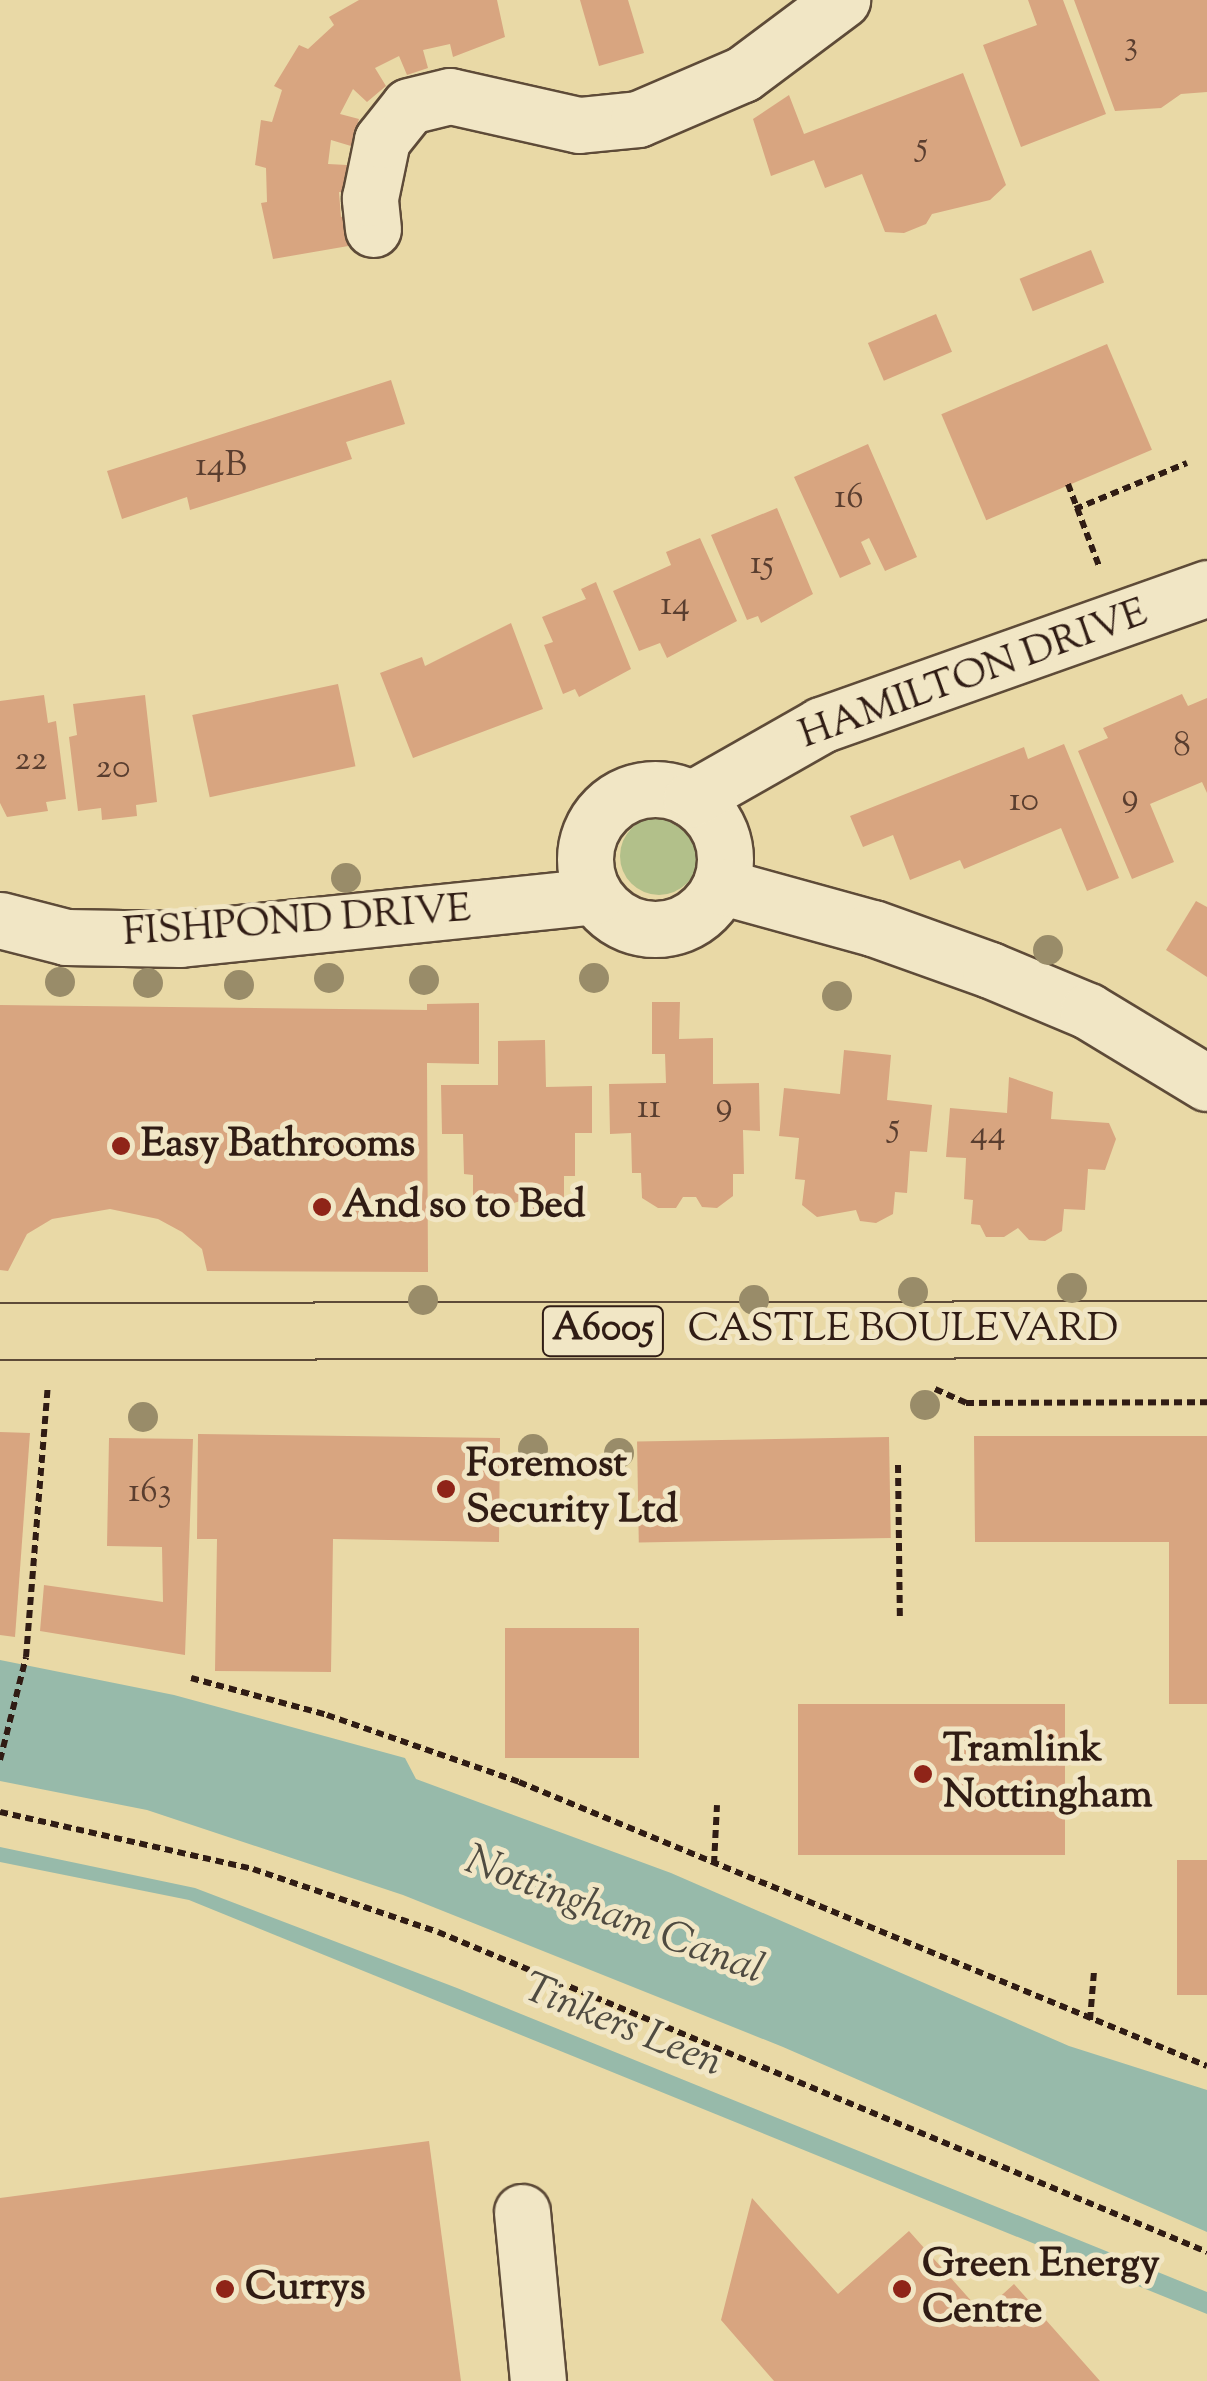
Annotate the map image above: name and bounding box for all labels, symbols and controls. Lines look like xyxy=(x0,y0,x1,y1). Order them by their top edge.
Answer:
house number: 3 xyxy=(1124,25,1138,67)
house number: 5 xyxy=(916,126,928,168)
house number: 14B xyxy=(195,446,247,488)
house number: 16 xyxy=(834,478,864,520)
house number: 15 xyxy=(750,544,774,586)
house number: 14 xyxy=(660,585,690,627)
street label: HAMILTON DRIVE xyxy=(794,591,1154,761)
house number: 8 xyxy=(1173,726,1191,768)
house number: 22 xyxy=(15,740,47,782)
house number: 20 xyxy=(96,748,130,790)
house number: 9 xyxy=(1121,777,1139,819)
house number: 10 xyxy=(1009,781,1039,823)
street label: FISHPOND DRIVE xyxy=(121,887,473,959)
house number: 9 xyxy=(715,1086,733,1128)
house number: 11 xyxy=(637,1088,661,1130)
house number: 5 xyxy=(888,1107,900,1149)
house number: 44 xyxy=(970,1114,1006,1156)
place label: Easy Bathrooms xyxy=(141,1122,415,1170)
marker: Easy Bathrooms xyxy=(110,1135,132,1157)
place label: And so to Bed xyxy=(342,1183,585,1231)
marker: And so to Bed xyxy=(311,1196,333,1218)
road number: A6005 xyxy=(540,1298,666,1364)
street label: CASTLE BOULEVARD xyxy=(688,1307,1118,1355)
place label: Foremost Security Ltd xyxy=(466,1442,678,1536)
house number: 163 xyxy=(128,1472,172,1514)
marker: Foremost Security Ltd xyxy=(435,1478,457,1500)
place label: Tramlink Nottingham xyxy=(943,1727,1153,1821)
marker: Tramlink Nottingham xyxy=(912,1763,934,1785)
water label: Nottingham Canal xyxy=(458,1837,770,1997)
water label: Tinkers Leen xyxy=(515,1964,729,2090)
place label: Green Energy Centre xyxy=(922,2242,1160,2336)
place label: Currys xyxy=(245,2265,365,2313)
marker: Currys xyxy=(214,2278,236,2300)
marker: Green Energy Centre xyxy=(891,2278,913,2300)

